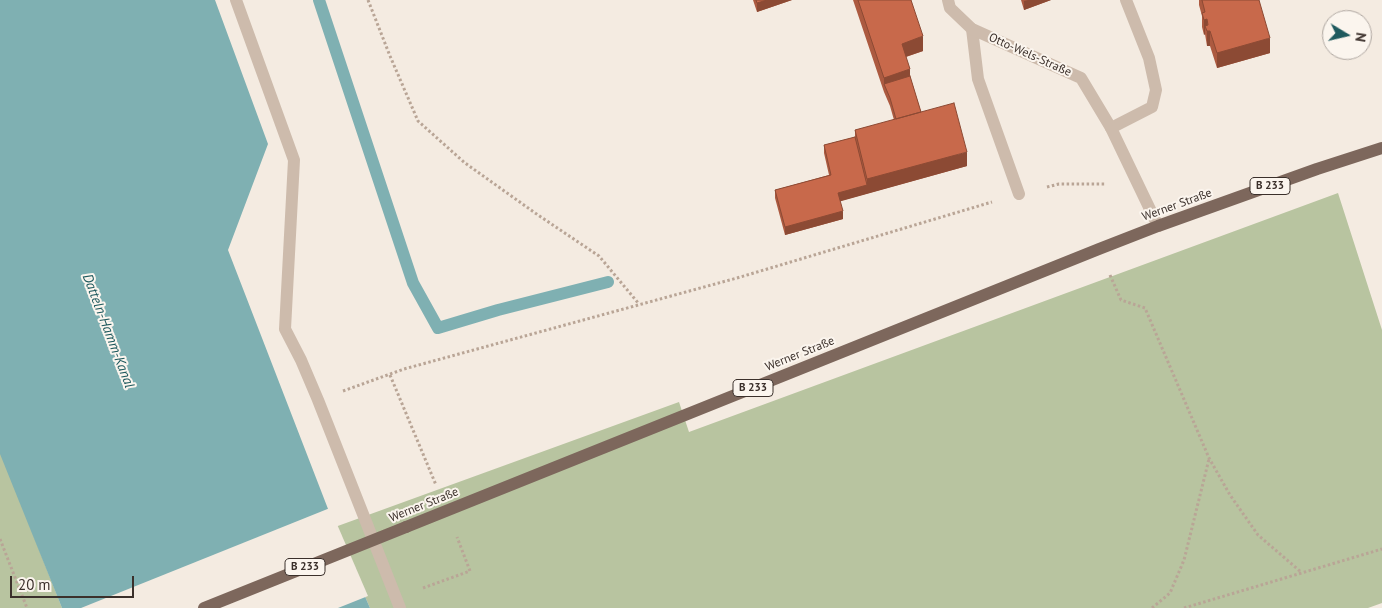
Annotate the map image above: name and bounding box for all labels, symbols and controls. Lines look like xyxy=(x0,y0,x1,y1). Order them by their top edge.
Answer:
north arrow xyxy=(1322,10,1372,60)
street label: Otto-Wels-Straße xyxy=(986,30,1074,80)
text: N xyxy=(1351,31,1370,43)
road number: B 233 xyxy=(1250,178,1290,195)
street label: Werner Straße xyxy=(1140,186,1214,224)
water label: Datteln-Hamm-Kanal xyxy=(78,272,138,390)
street label: Werner Straße xyxy=(763,334,837,374)
road number: B 233 xyxy=(733,379,773,396)
street label: Werner Straße xyxy=(387,485,461,525)
road number: B 233 xyxy=(285,558,325,576)
scale bar xyxy=(12,566,136,598)
text: 20 m xyxy=(18,575,51,594)

